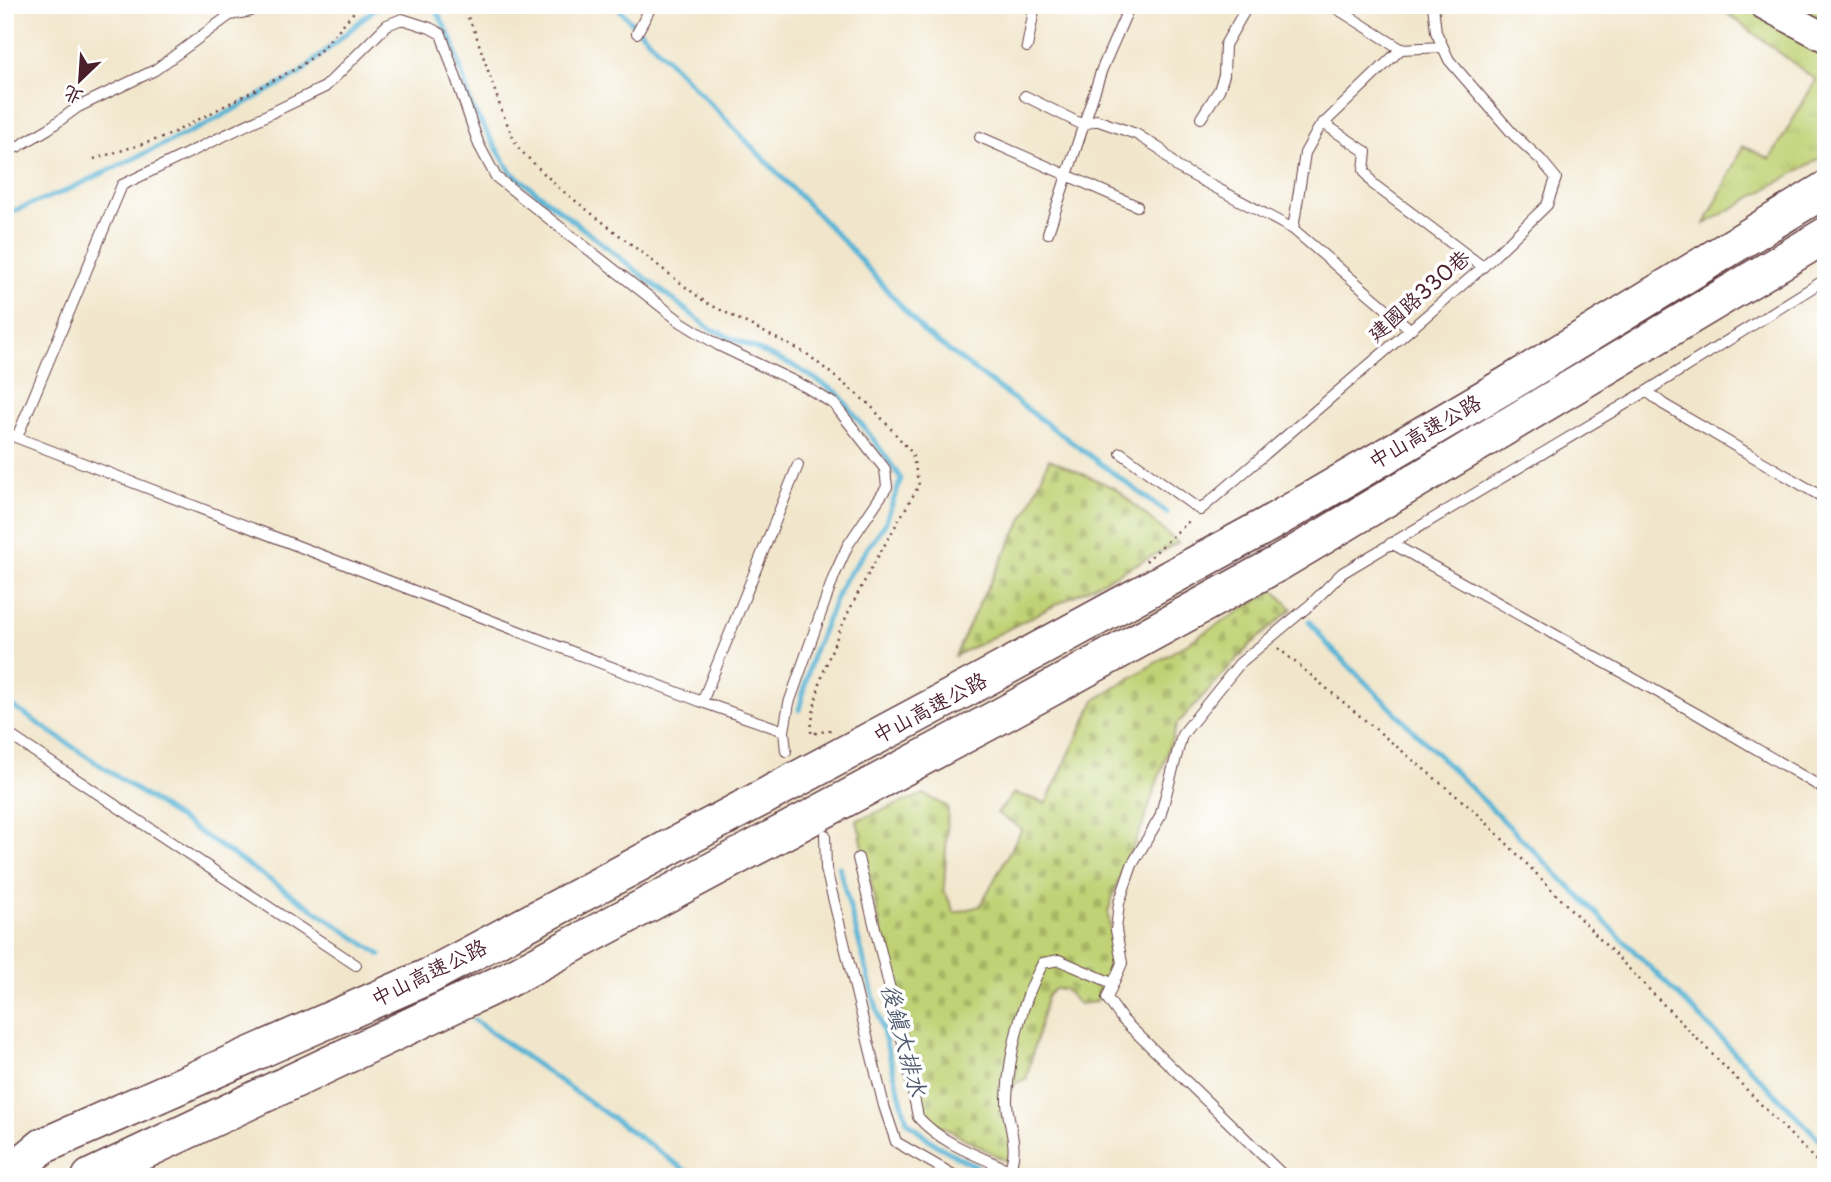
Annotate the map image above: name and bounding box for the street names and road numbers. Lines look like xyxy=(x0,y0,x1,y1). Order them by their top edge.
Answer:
street label: 建國路330巷 xyxy=(1359,241,1476,348)
street label: 中山高速公路 xyxy=(1361,385,1487,476)
street label: 中山高速公路 xyxy=(866,663,992,750)
street label: 中山高速公路 xyxy=(364,929,492,1013)

